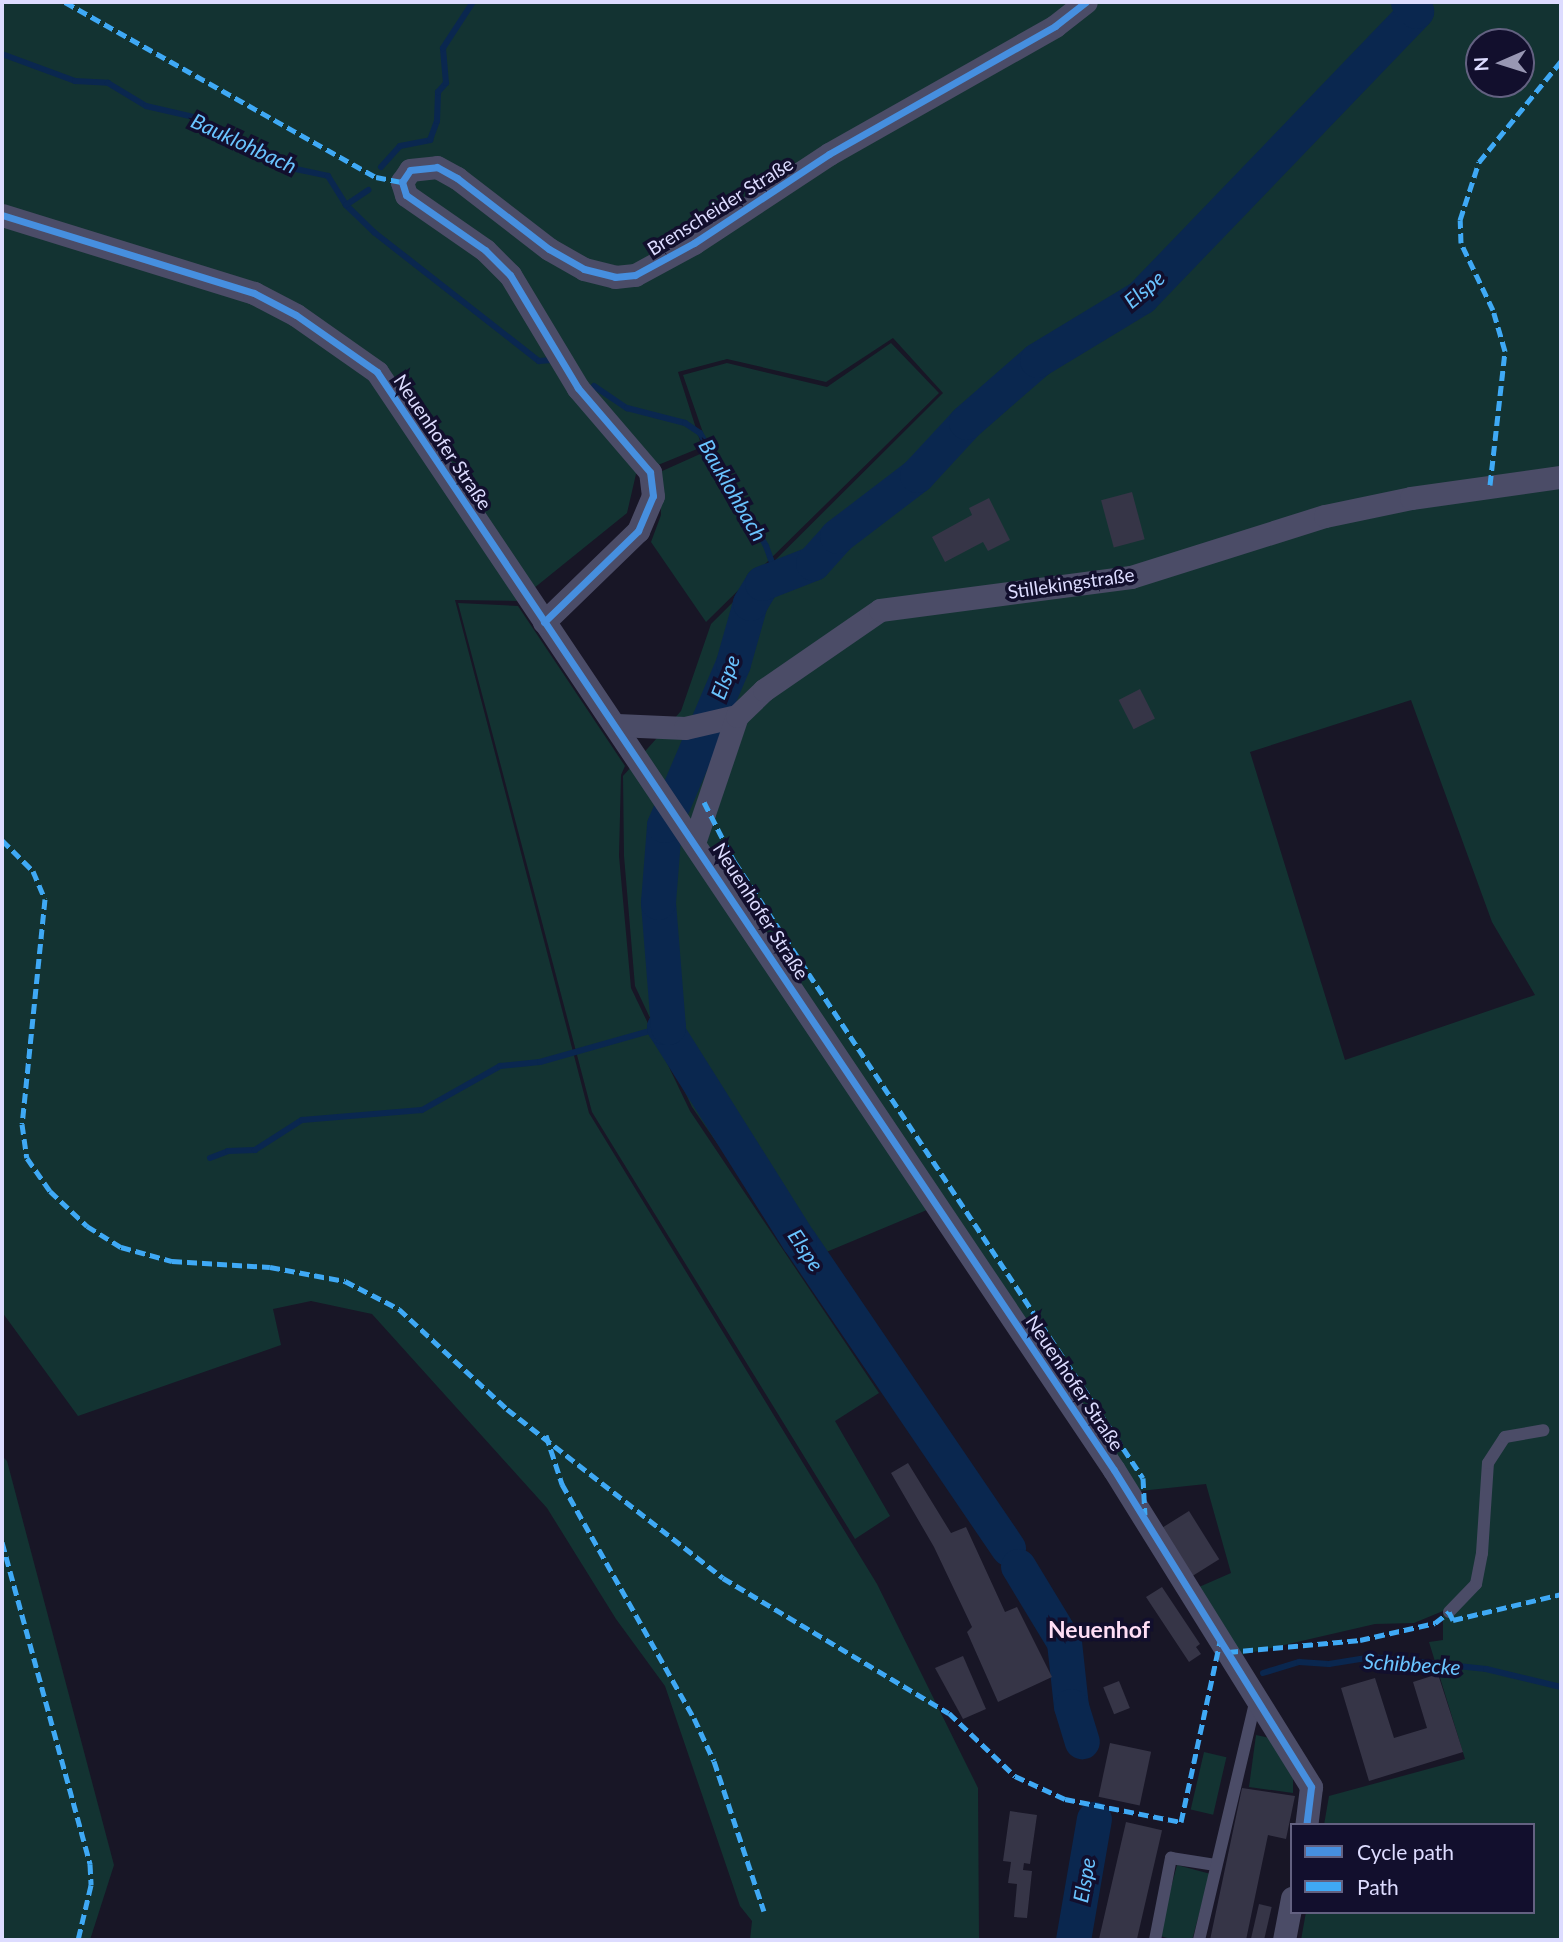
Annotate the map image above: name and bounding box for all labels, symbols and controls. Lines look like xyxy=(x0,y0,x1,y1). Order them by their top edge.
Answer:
north arrow xyxy=(1465,28,1535,98)
text: N xyxy=(1469,56,1492,72)
water label: Bauklohbach xyxy=(187,108,301,178)
street label: Brenscheider Straße xyxy=(643,152,797,260)
water label: Elspe xyxy=(1118,265,1170,313)
street label: Neuenhofer Straße xyxy=(389,370,497,514)
water label: Bauklohbach xyxy=(694,435,772,545)
street label: Stillekingstraße xyxy=(1006,563,1136,603)
water label: Elspe xyxy=(705,651,745,703)
street label: Neuenhofer Straße xyxy=(708,838,814,984)
water label: Elspe xyxy=(783,1224,829,1276)
street label: Neuenhofer Straße xyxy=(1021,1311,1129,1455)
district label: Neuenhof xyxy=(1048,1615,1150,1643)
water label: Schibbecke xyxy=(1363,1648,1461,1680)
legend xyxy=(1290,1823,1535,1914)
text: Cycle path xyxy=(1357,1839,1454,1864)
water label: Elspe xyxy=(1068,1855,1100,1905)
text: Path xyxy=(1357,1874,1399,1899)

